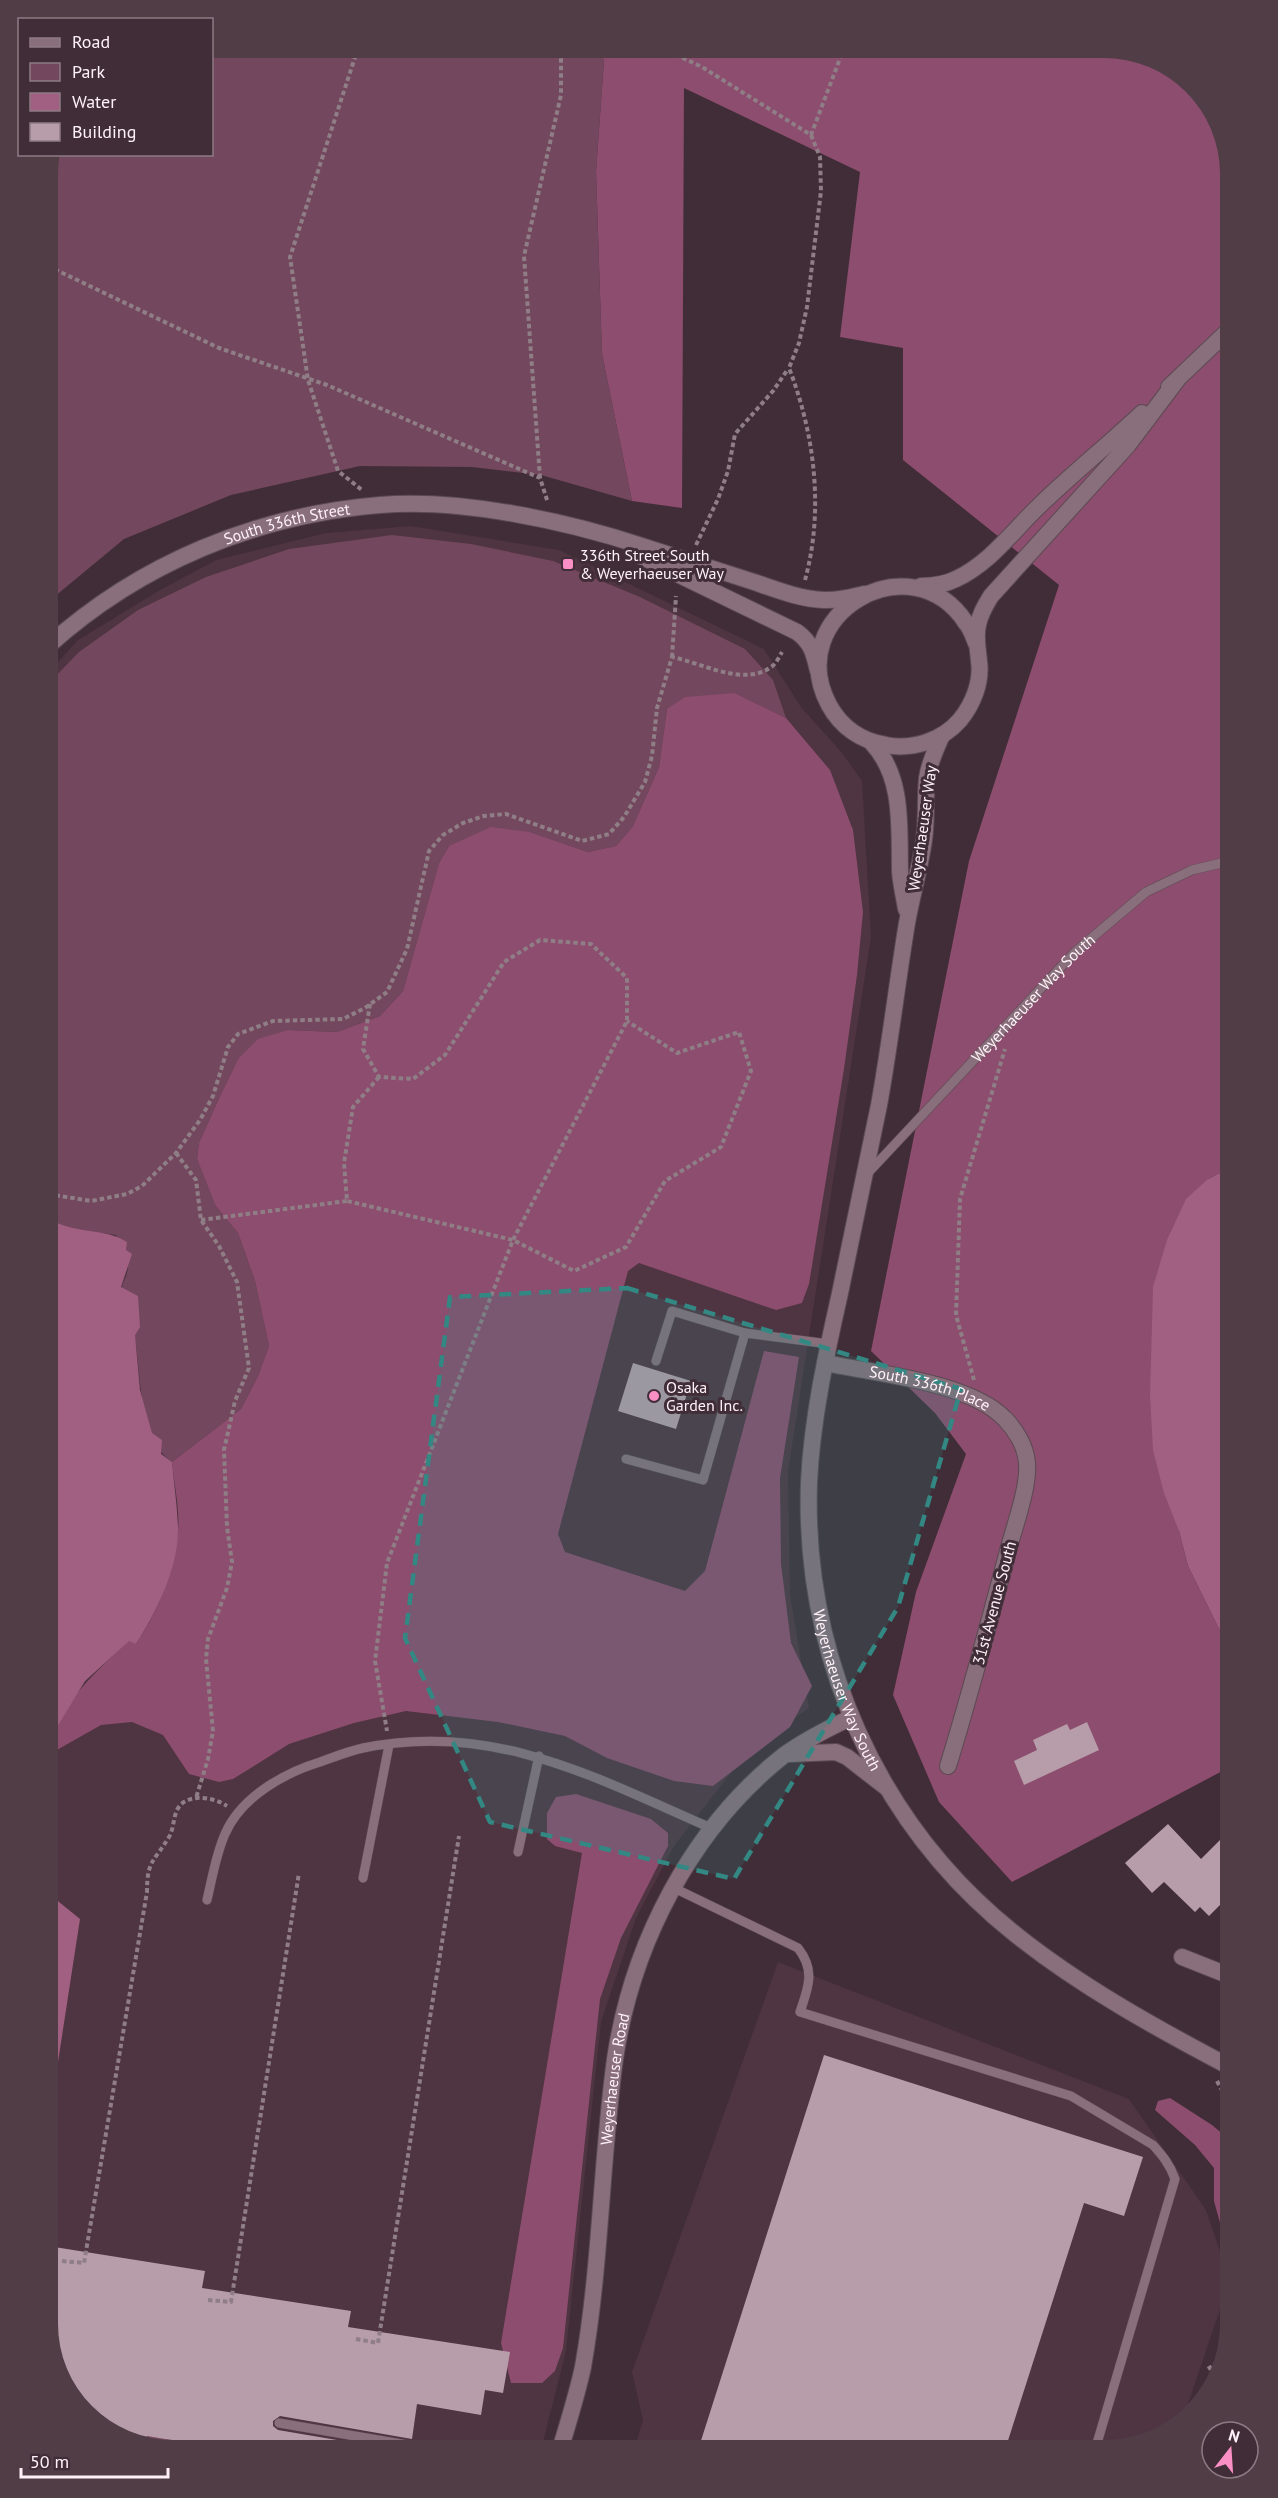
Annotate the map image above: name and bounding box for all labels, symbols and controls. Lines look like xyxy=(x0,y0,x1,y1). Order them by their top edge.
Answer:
legend xyxy=(18,18,213,156)
text: Road xyxy=(72,30,110,53)
text: Park xyxy=(72,60,105,83)
text: Water xyxy=(72,90,116,113)
text: Building xyxy=(72,120,136,143)
street label: South 336th Street xyxy=(221,498,352,549)
place label: 336th Street South & Weyerhaeuser Way xyxy=(580,545,724,583)
marker: 336th Street South & Weyerhaeuser Way xyxy=(561,557,575,571)
street label: Weyerhaeuser Way xyxy=(903,763,941,892)
street label: Weyerhaeuser Way South xyxy=(967,929,1099,1066)
street label: South 336th Place xyxy=(868,1361,994,1415)
place label: Osaka Garden Inc. xyxy=(666,1377,743,1415)
marker: Osaka Garden Inc. xyxy=(647,1389,661,1403)
street label: 31st Avenue South xyxy=(968,1539,1020,1667)
street label: Weyerhaeuser Way South xyxy=(809,1608,886,1774)
street label: Weyerhaeuser Road xyxy=(596,2011,634,2146)
north arrow xyxy=(1200,2420,1260,2480)
text: N xyxy=(1226,2425,1242,2447)
scale bar xyxy=(21,2441,168,2479)
text: 50 m xyxy=(30,2450,69,2473)

